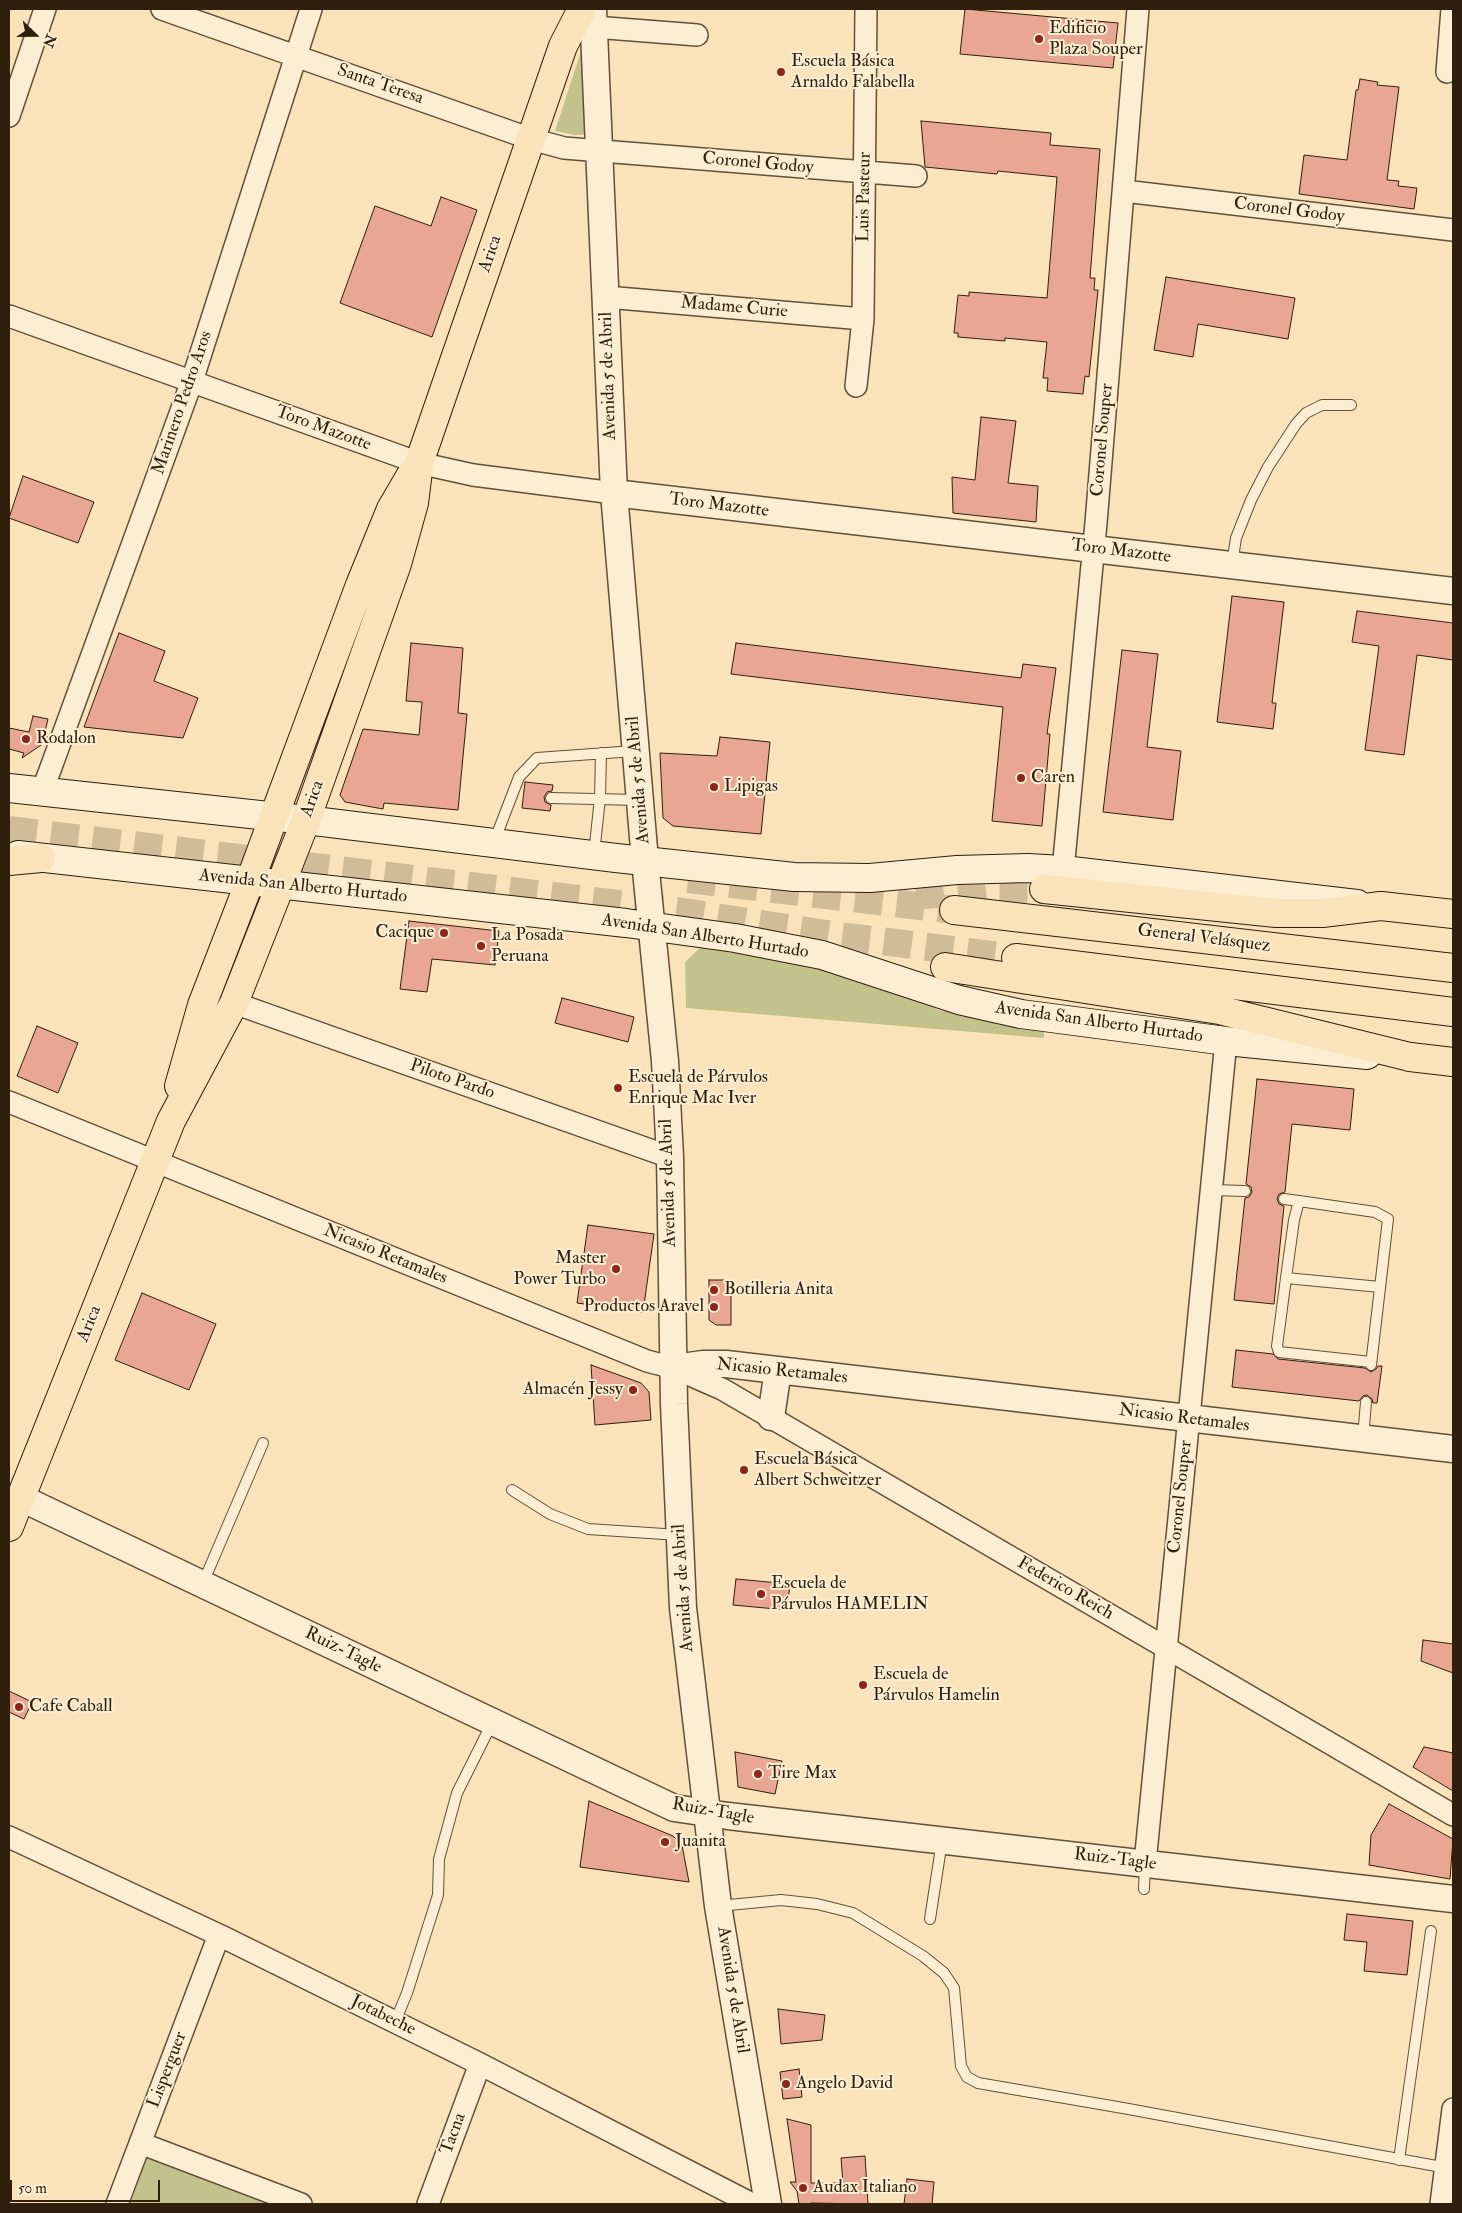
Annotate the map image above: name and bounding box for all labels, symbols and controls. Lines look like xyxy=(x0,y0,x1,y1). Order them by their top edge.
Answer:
north arrow xyxy=(10,10,60,60)
place label: Edificio Plaza Souper xyxy=(1049,18,1143,60)
text: N xyxy=(39,32,60,50)
marker: Edificio Plaza Souper xyxy=(1033,33,1045,45)
place label: Escuela Básica Arnaldo Falabella xyxy=(791,51,915,94)
street label: Santa Teresa xyxy=(334,60,426,110)
marker: Escuela Básica Arnaldo Falabella xyxy=(775,66,787,78)
street label: Coronel Godoy xyxy=(702,148,814,180)
street label: Luis Pasteur xyxy=(853,152,877,242)
street label: Coronel Godoy xyxy=(1232,193,1346,229)
street label: Arica xyxy=(475,233,507,275)
street label: Madame Curie xyxy=(680,293,788,323)
street label: Avenida 5 de Abril xyxy=(596,311,622,441)
street label: Marinero Pedro Aros xyxy=(148,328,218,478)
street label: Coronel Souper xyxy=(1087,382,1119,498)
street label: Toro Mazotte xyxy=(272,402,374,456)
street label: Toro Mazotte xyxy=(668,489,770,523)
street label: Toro Mazotte xyxy=(1070,535,1172,569)
street label: Avenida 5 de Abril xyxy=(623,715,655,845)
place label: Rodalon xyxy=(36,728,96,750)
marker: Rodalon xyxy=(20,733,32,745)
place label: Caren xyxy=(1031,767,1075,789)
marker: Caren xyxy=(1015,772,1027,784)
place label: Lipigas xyxy=(724,776,778,798)
street label: Arica xyxy=(296,778,330,820)
marker: Lipigas xyxy=(708,781,720,793)
street label: Avenida San Alberto Hurtado xyxy=(198,865,408,909)
street label: Avenida San Alberto Hurtado xyxy=(600,910,810,964)
street label: General Velásquez xyxy=(1136,920,1272,958)
place label: Cacique xyxy=(375,922,434,944)
place label: La Posada Peruana xyxy=(491,925,564,968)
marker: Cacique xyxy=(438,927,450,939)
marker: La Posada Peruana xyxy=(475,940,487,952)
street label: Avenida San Alberto Hurtado xyxy=(994,998,1204,1048)
street label: Piloto Pardo xyxy=(407,1055,497,1105)
place label: Escuela de Párvulos Enrique Mac Iver xyxy=(628,1067,768,1110)
marker: Escuela de Párvulos Enrique Mac Iver xyxy=(612,1082,624,1094)
street label: Avenida 5 de Abril xyxy=(656,1118,682,1248)
street label: Nicasio Retamales xyxy=(320,1220,450,1290)
place label: Master Power Turbo xyxy=(513,1248,606,1290)
marker: Master Power Turbo xyxy=(610,1263,622,1275)
place label: Botilleria Anita xyxy=(724,1279,833,1301)
marker: Botilleria Anita xyxy=(708,1284,720,1296)
place label: Productos Aravel xyxy=(583,1296,704,1318)
marker: Productos Aravel xyxy=(708,1301,720,1313)
street label: Arica xyxy=(73,1303,107,1345)
street label: Nicasio Retamales xyxy=(715,1354,849,1390)
place label: Almacén Jessy xyxy=(523,1379,623,1401)
marker: Almacén Jessy xyxy=(627,1384,639,1396)
street label: Nicasio Retamales xyxy=(1117,1400,1251,1438)
street label: Coronel Souper xyxy=(1164,1439,1198,1555)
place label: Escuela Básica Albert Schweitzer xyxy=(754,1449,881,1492)
marker: Escuela Básica Albert Schweitzer xyxy=(738,1464,750,1476)
street label: Avenida 5 de Abril xyxy=(669,1523,699,1653)
street label: Federico Reich xyxy=(1013,1553,1117,1625)
place label: Escuela de Párvulos HAMELIN xyxy=(771,1573,929,1616)
marker: Escuela de Párvulos HAMELIN xyxy=(755,1588,767,1600)
street label: Ruiz-Tagle xyxy=(301,1623,385,1679)
place label: Escuela de Párvulos Hamelin xyxy=(873,1664,1000,1706)
marker: Escuela de Párvulos Hamelin xyxy=(857,1679,869,1691)
place label: Cafe Caball xyxy=(29,1696,113,1718)
marker: Cafe Caball xyxy=(13,1701,25,1713)
place label: Tire Max xyxy=(768,1763,837,1785)
marker: Tire Max xyxy=(752,1768,764,1780)
street label: Ruiz-Tagle xyxy=(670,1794,756,1830)
place label: Juanita xyxy=(675,1831,726,1853)
marker: Juanita xyxy=(659,1836,671,1848)
street label: Ruiz-Tagle xyxy=(1073,1844,1157,1876)
street label: Avenida 5 de Abril xyxy=(711,1925,753,2055)
street label: Jotabeche xyxy=(347,1991,419,2041)
street label: Lisperguer xyxy=(144,2029,192,2111)
place label: Angelo David xyxy=(796,2073,893,2095)
marker: Angelo David xyxy=(780,2078,792,2090)
street label: Tacna xyxy=(437,2110,471,2158)
scale bar xyxy=(12,2170,162,2202)
place label: Audax Italiano xyxy=(813,2177,917,2199)
text: 50 m xyxy=(18,2179,47,2198)
marker: Audax Italiano xyxy=(797,2182,809,2194)

